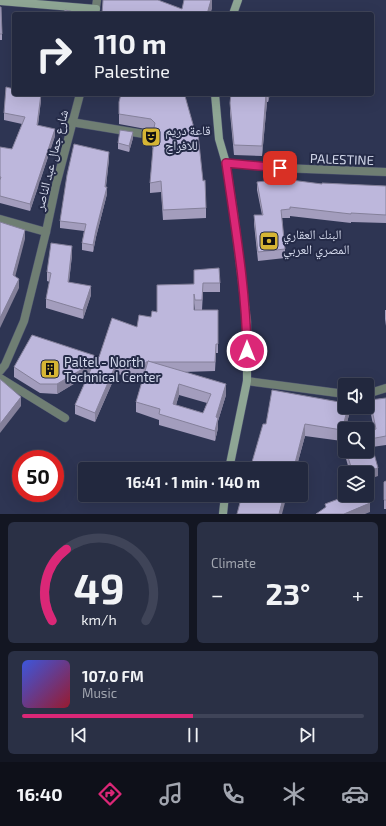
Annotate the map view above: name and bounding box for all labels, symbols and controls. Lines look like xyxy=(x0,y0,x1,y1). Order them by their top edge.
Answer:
text: 110 m xyxy=(94,26,167,60)
icon: right xyxy=(28,28,80,80)
text: Palestine xyxy=(94,60,170,82)
street label: شارع جمال عبد الناصر xyxy=(31,108,73,213)
place label: قاعة دريم للافراح xyxy=(165,122,211,155)
theatre icon: قاعة دريم للافراح xyxy=(140,126,162,148)
street label: PALESTINE xyxy=(310,150,374,168)
pin xyxy=(263,151,297,185)
icon: arrive xyxy=(269,157,291,179)
place label: البنك العقاري المصري العربي xyxy=(283,226,350,260)
bank icon: البنك العقاري المصري العربي xyxy=(258,230,280,252)
position arrow xyxy=(226,330,268,372)
place label: Paltel - North Technical Center xyxy=(64,354,161,385)
building icon: Paltel - North Technical Center xyxy=(39,358,61,380)
map controls xyxy=(338,378,374,502)
button: sound xyxy=(338,378,374,414)
button: search xyxy=(338,422,374,458)
speed limit sign: 50 xyxy=(12,450,64,502)
button: layers xyxy=(338,466,374,502)
text: 16:41 · 1 min · 140 m xyxy=(126,473,260,491)
text: Climate xyxy=(211,555,256,571)
text: 49 xyxy=(73,561,124,611)
text: 23° xyxy=(265,575,310,611)
text: − xyxy=(211,581,224,607)
text: + xyxy=(352,581,364,607)
text: km/h xyxy=(81,610,116,627)
text: 107.0 FM xyxy=(82,667,144,685)
text: Music xyxy=(82,685,117,701)
icon: previous xyxy=(68,724,90,746)
icon: pause xyxy=(182,724,204,746)
icon: next xyxy=(296,724,318,746)
icon: directions xyxy=(96,780,124,808)
icon: music xyxy=(157,780,185,808)
icon: phone xyxy=(219,780,247,808)
icon: climate xyxy=(280,780,308,808)
icon: car xyxy=(341,780,369,808)
text: 16:40 xyxy=(17,783,63,805)

